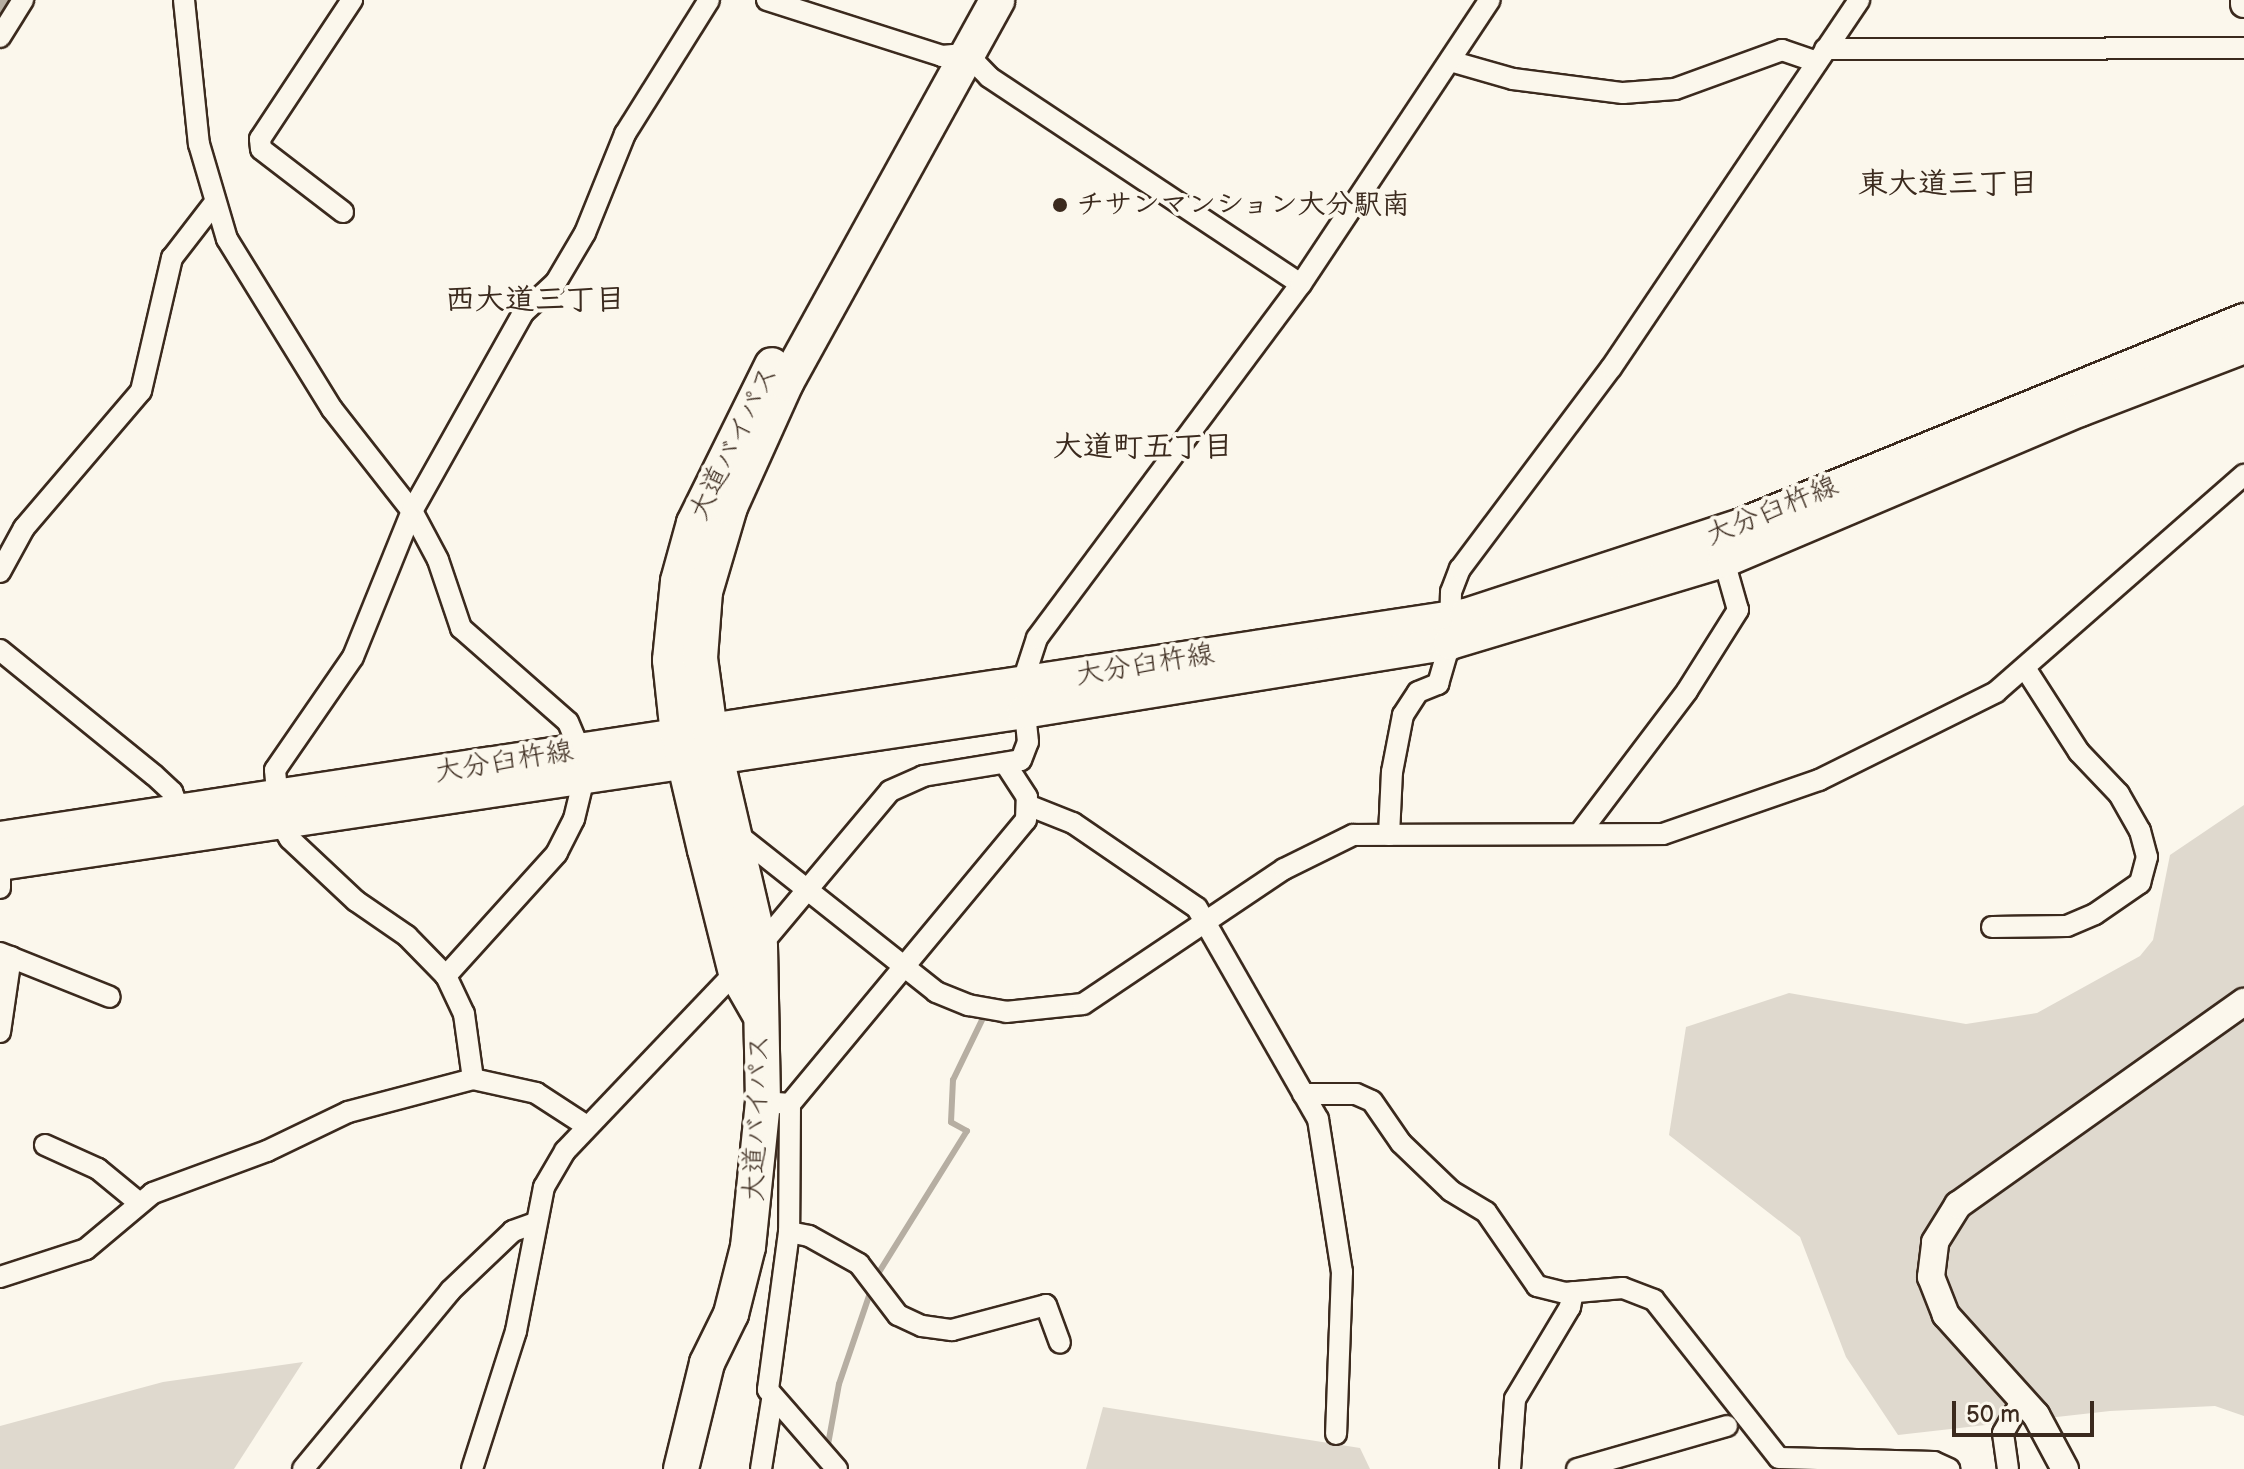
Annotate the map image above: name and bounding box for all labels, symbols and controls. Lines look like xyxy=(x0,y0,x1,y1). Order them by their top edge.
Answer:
district label: 東大道三丁目 xyxy=(1858,166,2038,202)
place label: チサンマンション大分駅南 xyxy=(1076,188,1412,222)
marker: チサンマンション大分駅南 xyxy=(1051,196,1069,214)
district label: 西大道三丁目 xyxy=(445,282,625,318)
street label: 大道バイパス xyxy=(682,360,786,526)
district label: 大道町五丁目 xyxy=(1053,429,1233,465)
street label: 大分臼杵線 xyxy=(1701,469,1843,553)
street label: 大分臼杵線 xyxy=(1073,637,1217,693)
street label: 大分臼杵線 xyxy=(432,734,576,790)
street label: 大道バイパス xyxy=(737,1033,777,1203)
scale bar xyxy=(1956,1385,2098,1435)
text: 50 m xyxy=(1966,1400,2020,1429)

